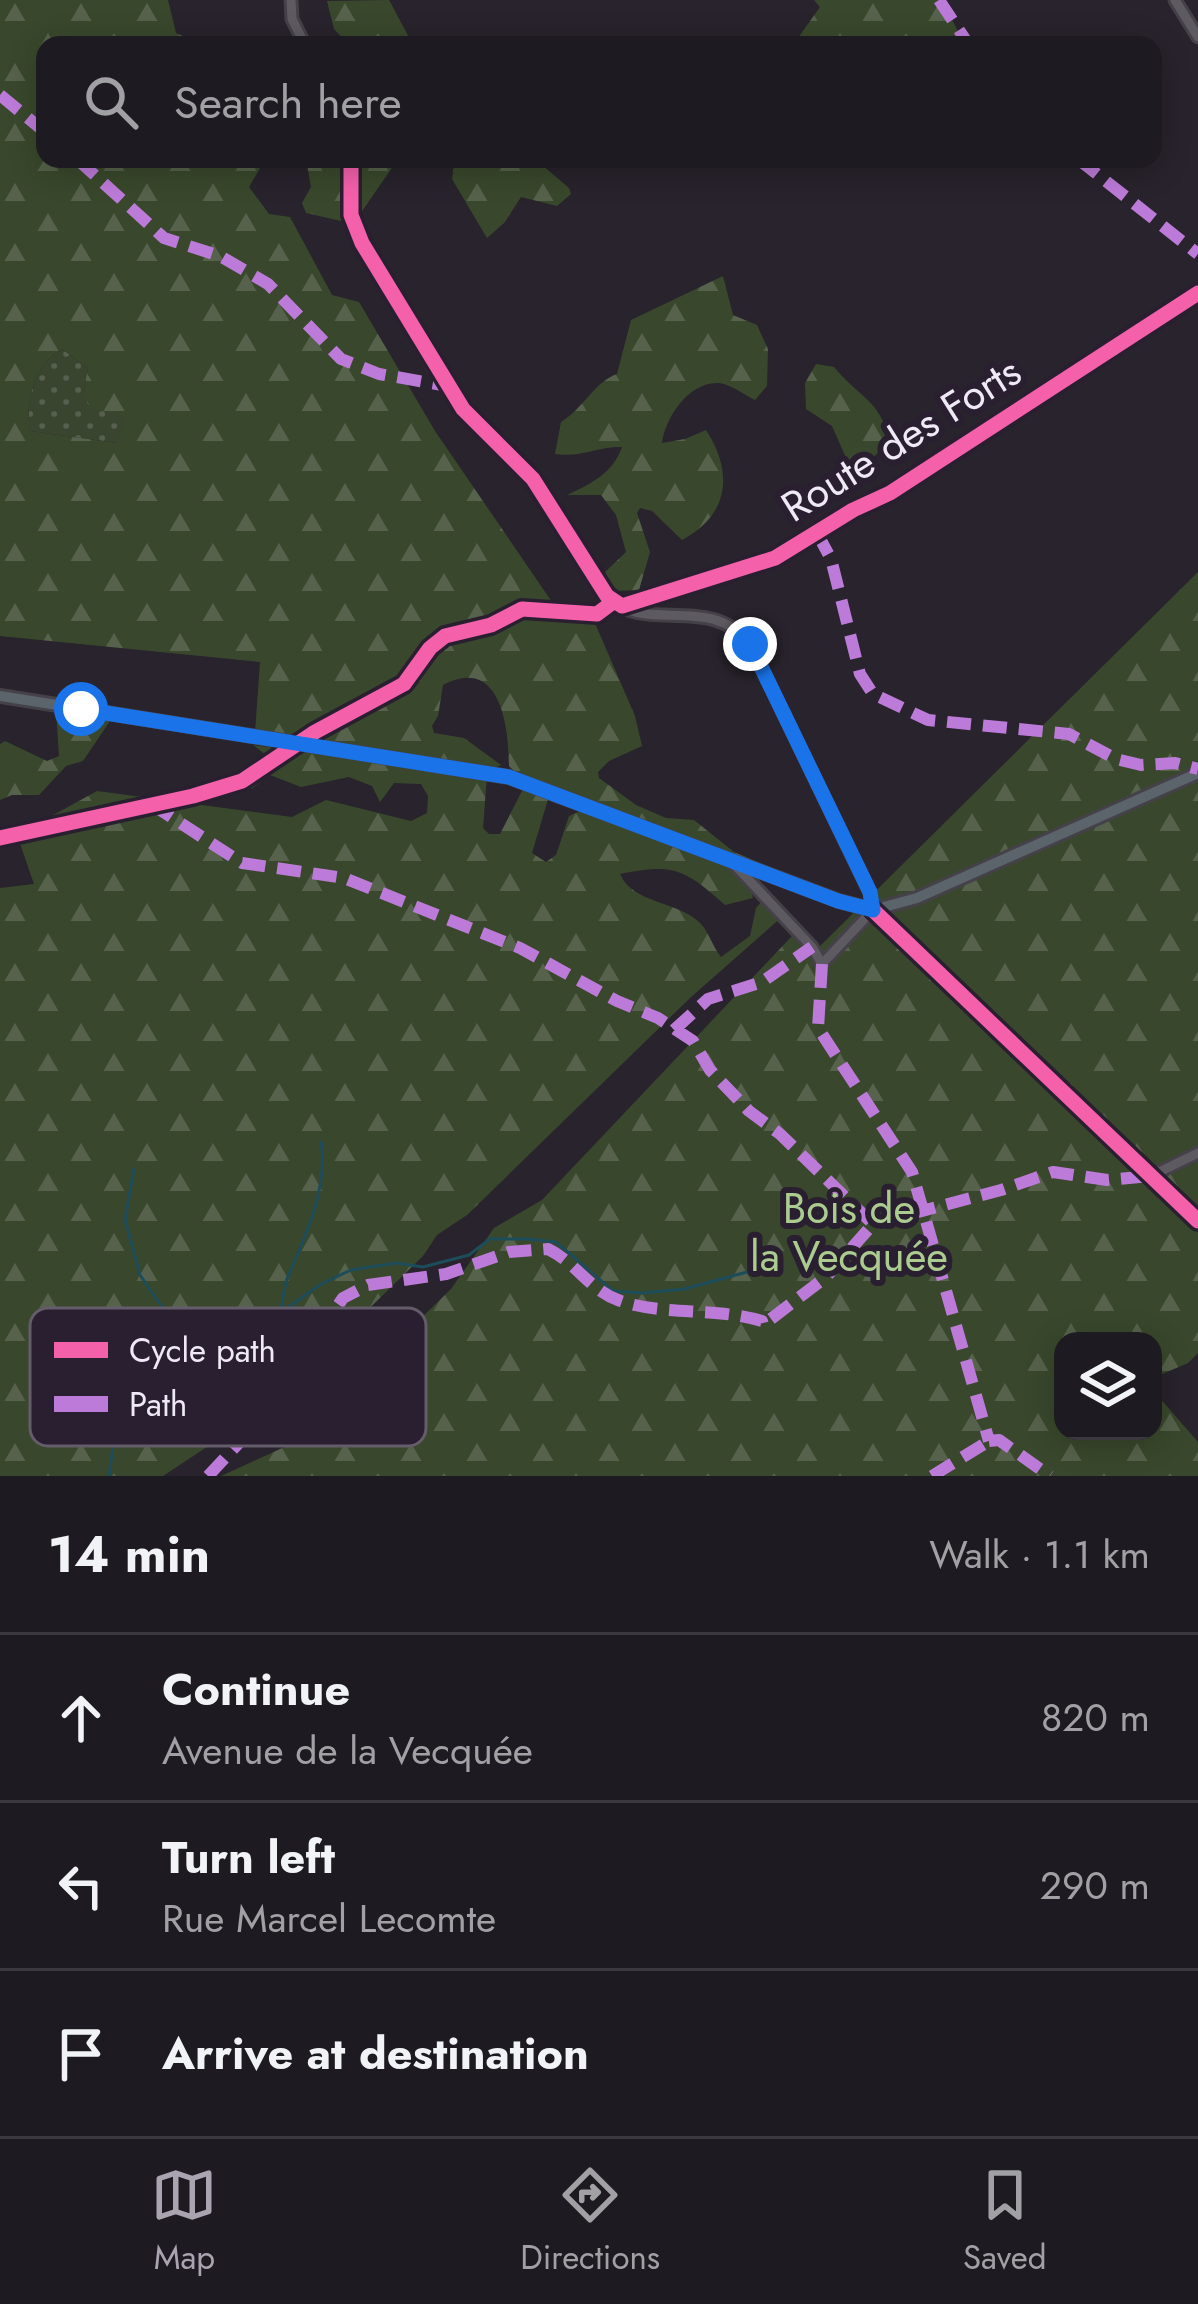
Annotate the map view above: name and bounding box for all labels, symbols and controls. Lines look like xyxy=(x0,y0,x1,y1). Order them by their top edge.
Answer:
search box xyxy=(36,36,1162,168)
icon: search xyxy=(78,69,144,135)
text: Search here xyxy=(174,70,402,135)
street label: Route des Forts xyxy=(770,341,1032,537)
route end xyxy=(723,617,777,671)
route start xyxy=(54,682,108,736)
park label: Bois de la Vecquée xyxy=(750,1178,948,1287)
legend xyxy=(30,1308,426,1446)
text: Cycle path xyxy=(129,1327,276,1374)
map controls xyxy=(1054,1332,1162,1440)
button: layers xyxy=(1054,1332,1162,1440)
text: Path xyxy=(129,1381,187,1428)
text: 14 min xyxy=(48,1517,210,1591)
text: Walk · 1.1 km xyxy=(929,1526,1150,1583)
text: Continue xyxy=(162,1657,350,1722)
icon: ahead xyxy=(48,1685,114,1751)
text: 820 m xyxy=(1041,1689,1150,1746)
text: Avenue de la Vecquée xyxy=(162,1722,533,1779)
text: Turn left xyxy=(162,1825,335,1890)
icon: left xyxy=(48,1853,114,1919)
text: 290 m xyxy=(1040,1857,1150,1914)
text: Rue Marcel Lecomte xyxy=(162,1890,496,1947)
icon: arrive xyxy=(48,2021,114,2087)
text: Arrive at destination xyxy=(162,2021,589,2086)
tab: Map xyxy=(151,2162,217,2281)
tab: Directions xyxy=(520,2162,660,2281)
tab: Saved xyxy=(963,2162,1047,2281)

